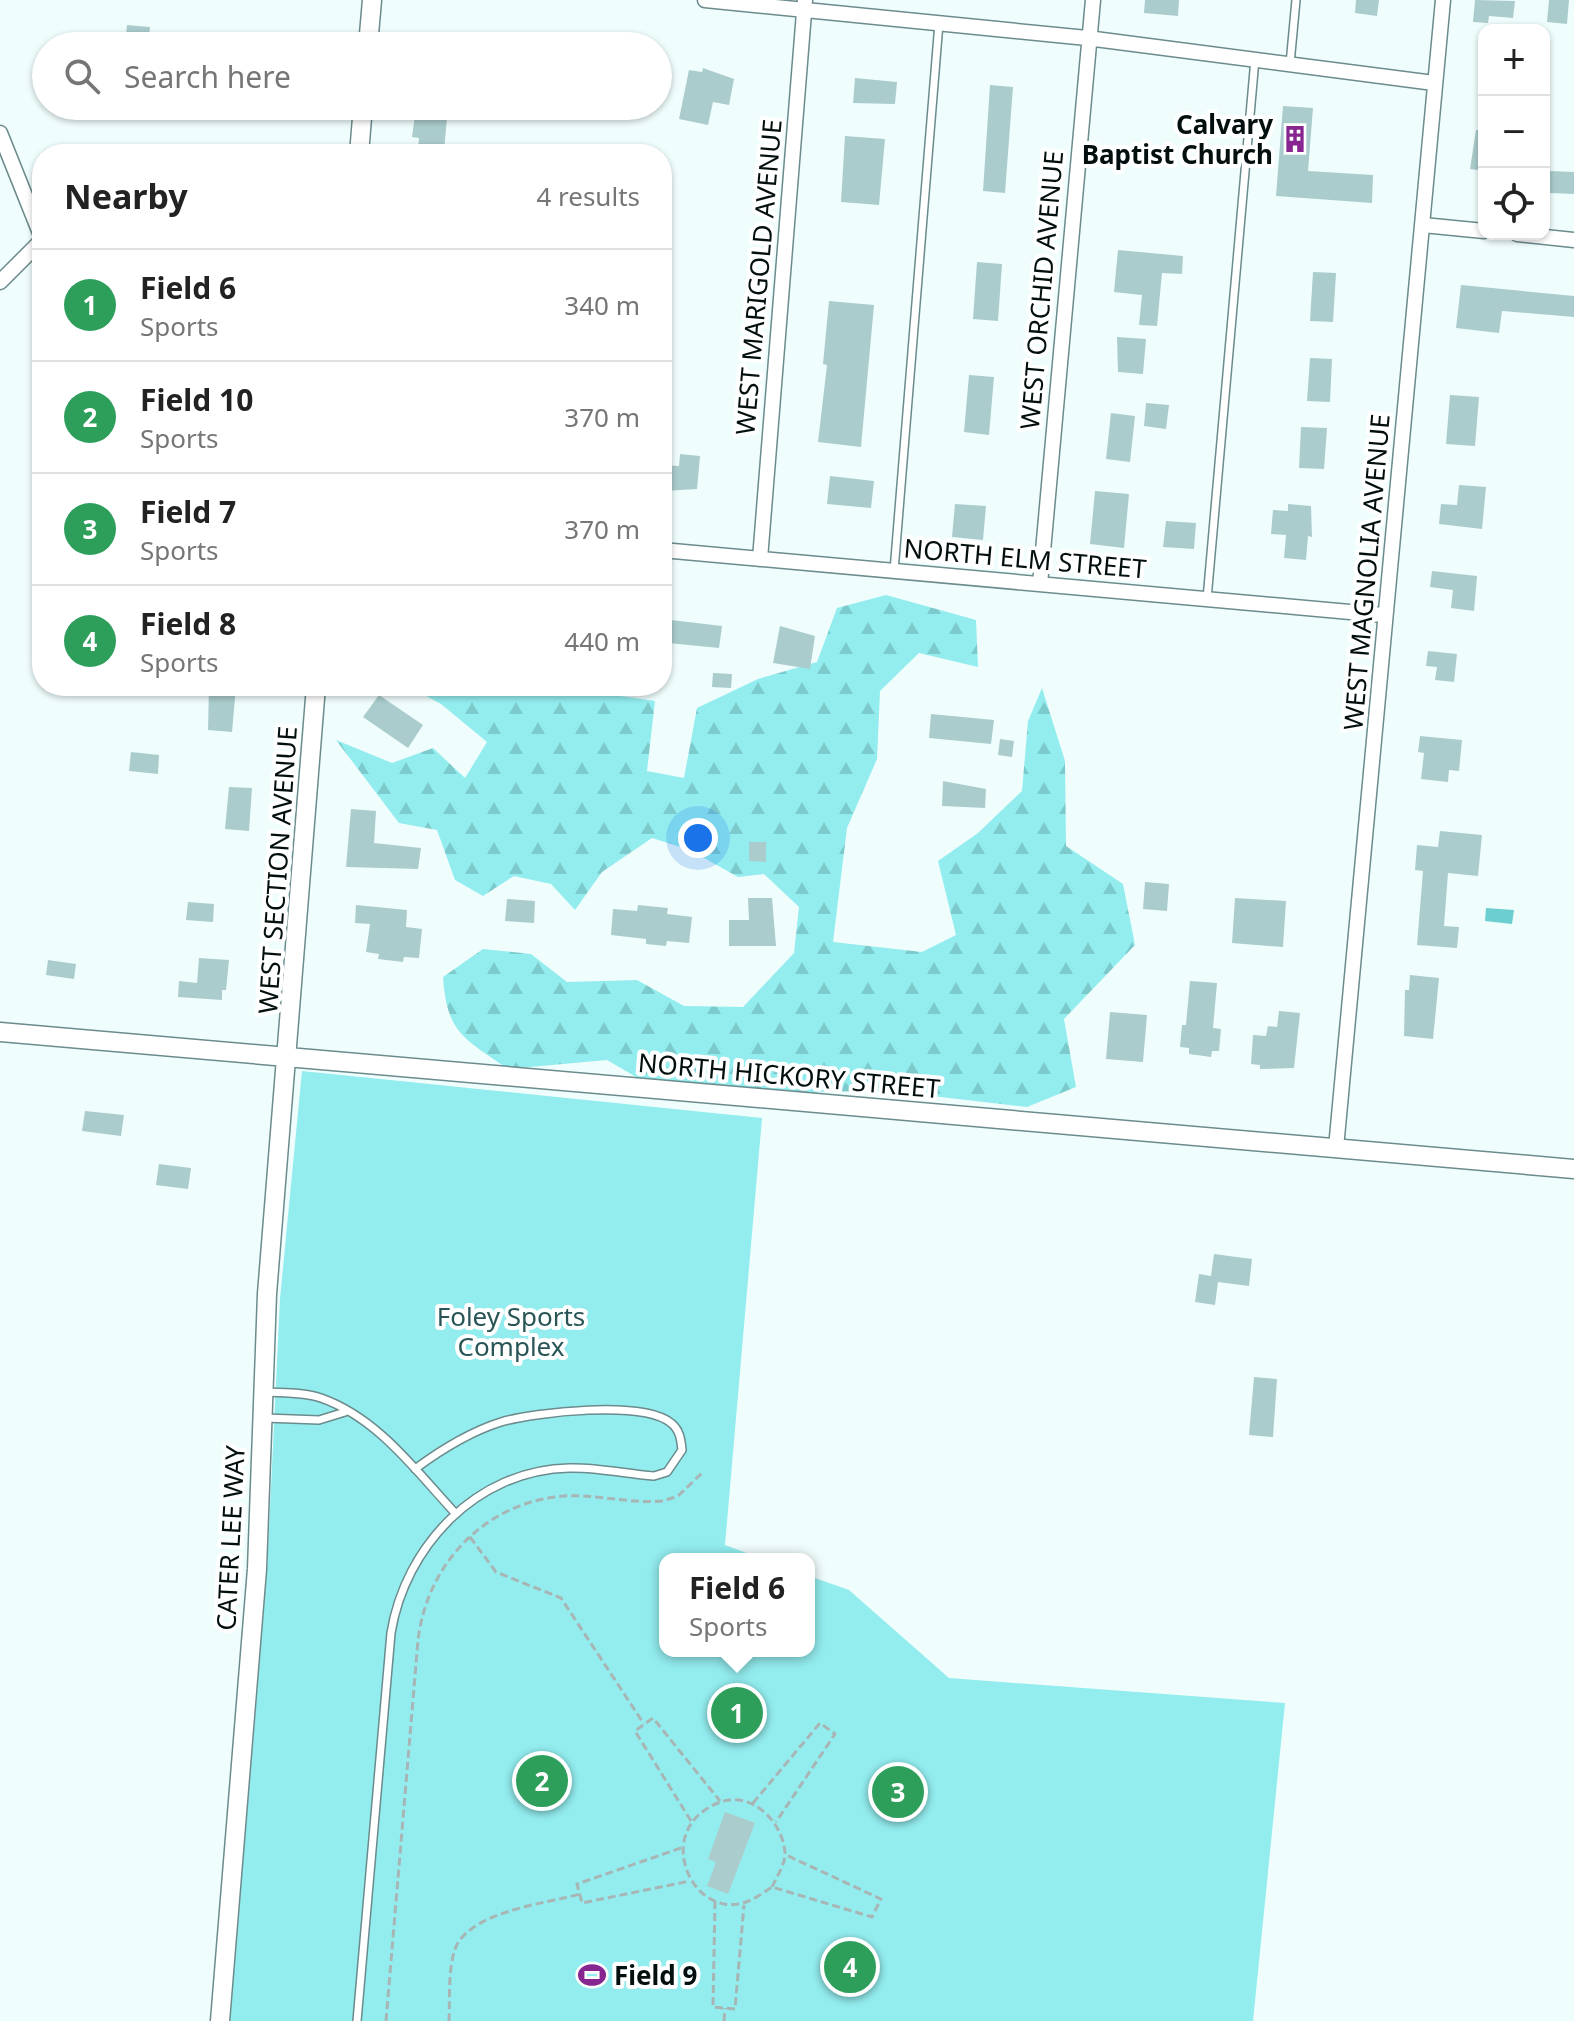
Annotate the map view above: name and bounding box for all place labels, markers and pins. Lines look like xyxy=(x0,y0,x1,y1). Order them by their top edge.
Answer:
place label: Calvary Baptist Church xyxy=(1082,106,1273,172)
building icon: Calvary Baptist Church xyxy=(1280,124,1310,154)
pin: 1 xyxy=(711,1683,763,1743)
pin: 2 xyxy=(516,1751,568,1811)
pin: 3 xyxy=(872,1762,924,1822)
pin: 4 xyxy=(824,1937,876,1997)
place label: Field 9 xyxy=(614,1957,697,1993)
sports icon: Field 9 xyxy=(577,1960,607,1990)

